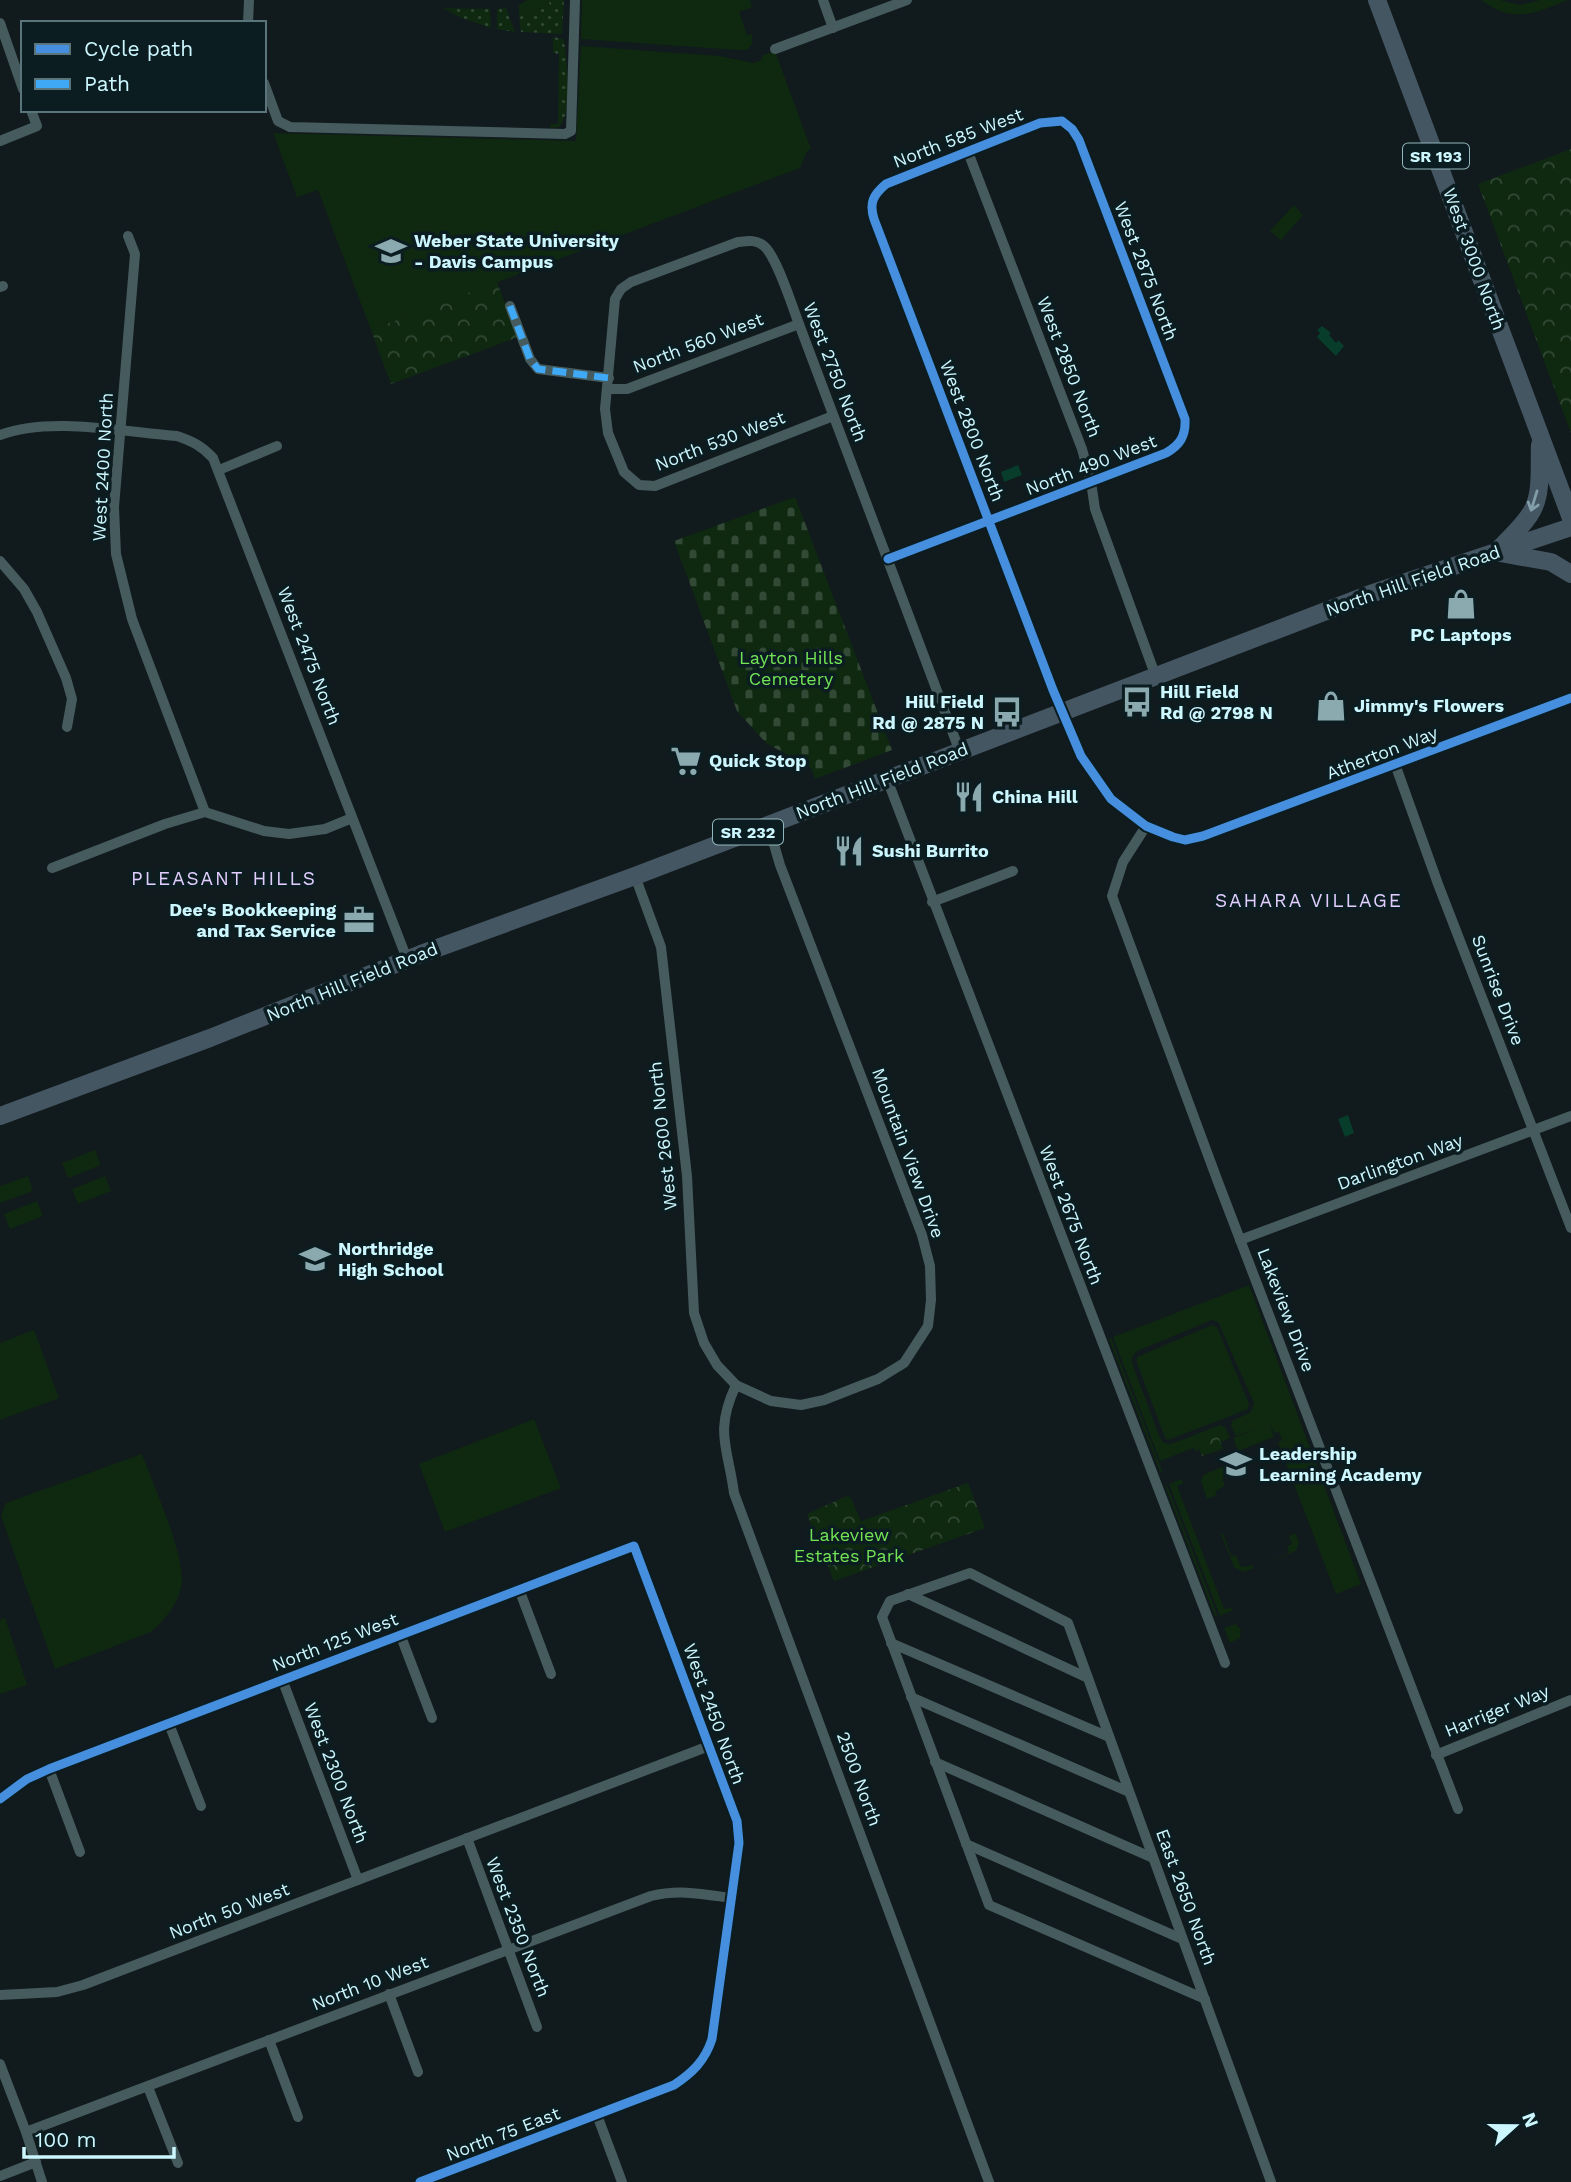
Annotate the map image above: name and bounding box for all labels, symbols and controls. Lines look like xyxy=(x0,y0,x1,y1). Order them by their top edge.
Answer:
legend xyxy=(21,21,266,112)
text: Cycle path xyxy=(84,36,193,61)
text: Path xyxy=(84,71,130,96)
street label: North 585 West xyxy=(890,103,1026,172)
road number: SR 193 xyxy=(1403,144,1469,168)
street label: West 3000 North xyxy=(1439,185,1510,333)
street label: West 2875 North xyxy=(1110,198,1183,343)
place label: Weber State University - Davis Campus xyxy=(414,230,620,272)
school or university icon: Weber State University - Davis Campus xyxy=(374,234,408,268)
street label: West 2850 North xyxy=(1033,294,1106,440)
street label: West 2750 North xyxy=(799,299,872,445)
street label: North 560 West xyxy=(630,308,766,377)
street label: West 2800 North xyxy=(936,357,1009,504)
street label: West 2400 North xyxy=(88,392,117,542)
street label: North 530 West xyxy=(652,406,788,475)
street label: North 490 West xyxy=(1022,430,1160,499)
one-way arrow xyxy=(1527,490,1540,512)
street label: North Hill Field Road xyxy=(1323,541,1503,620)
street label: West 2475 North xyxy=(273,584,345,728)
shop icon: PC Laptops xyxy=(1444,587,1478,621)
place label: PC Laptops xyxy=(1410,624,1512,645)
park label: Layton Hills Cemetery xyxy=(739,647,843,689)
place label: Hill Field Rd @ 2798 N xyxy=(1160,681,1273,723)
bus stop icon: Hill Field Rd @ 2798 N xyxy=(1120,685,1154,719)
shop icon: Jimmy's Flowers xyxy=(1314,689,1348,723)
place label: Hill Field Rd @ 2875 N xyxy=(872,691,984,733)
bus stop icon: Hill Field Rd @ 2875 N xyxy=(990,695,1024,729)
place label: Jimmy's Flowers xyxy=(1354,695,1505,716)
street label: Atherton Way xyxy=(1323,721,1441,783)
street label: North Hill Field Road xyxy=(793,738,971,823)
supermarket icon: Quick Stop xyxy=(669,744,703,778)
place label: Quick Stop xyxy=(709,750,806,771)
restaurant icon: China Hill xyxy=(952,780,986,814)
place label: China Hill xyxy=(992,786,1078,807)
road number: SR 232 xyxy=(713,820,783,845)
restaurant icon: Sushi Burrito xyxy=(832,834,866,868)
place label: Sushi Burrito xyxy=(872,840,989,861)
district label: PLEASANT HILLS xyxy=(131,867,317,890)
district label: SAHARA VILLAGE xyxy=(1215,889,1403,912)
place label: Dee's Bookkeeping and Tax Service xyxy=(169,899,337,941)
office icon: Dee's Bookkeeping and Tax Service xyxy=(342,903,376,937)
street label: Sunrise Drive xyxy=(1468,932,1529,1048)
street label: North Hill Field Road xyxy=(263,938,441,1026)
street label: West 2600 North xyxy=(644,1061,681,1212)
street label: Mountain View Drive xyxy=(868,1065,949,1241)
street label: Darlington Way xyxy=(1334,1129,1466,1194)
street label: West 2675 North xyxy=(1035,1142,1108,1287)
place label: Northridge High School xyxy=(338,1238,444,1280)
school or university icon: Northridge High School xyxy=(298,1242,332,1276)
street label: Lakeview Drive xyxy=(1253,1245,1320,1375)
place label: Leadership Learning Academy xyxy=(1259,1443,1422,1485)
school or university icon: Leadership Learning Academy xyxy=(1219,1447,1253,1481)
park label: Lakeview Estates Park xyxy=(794,1524,904,1566)
street label: North 125 West xyxy=(269,1608,401,1675)
street label: West 2450 North xyxy=(679,1641,750,1787)
street label: Harriger Way xyxy=(1441,1680,1553,1741)
street label: West 2300 North xyxy=(300,1699,373,1846)
street label: 2500 North xyxy=(833,1729,886,1829)
street label: East 2650 North xyxy=(1152,1826,1221,1968)
street label: West 2350 North xyxy=(482,1854,555,2000)
street label: North 50 West xyxy=(166,1878,292,1943)
street label: North 10 West xyxy=(309,1950,431,2014)
north arrow xyxy=(1480,2091,1550,2161)
street label: North 75 East xyxy=(443,2102,563,2165)
text: N xyxy=(1517,2109,1544,2131)
scale bar xyxy=(24,2116,175,2160)
text: 100 m xyxy=(35,2127,97,2152)

